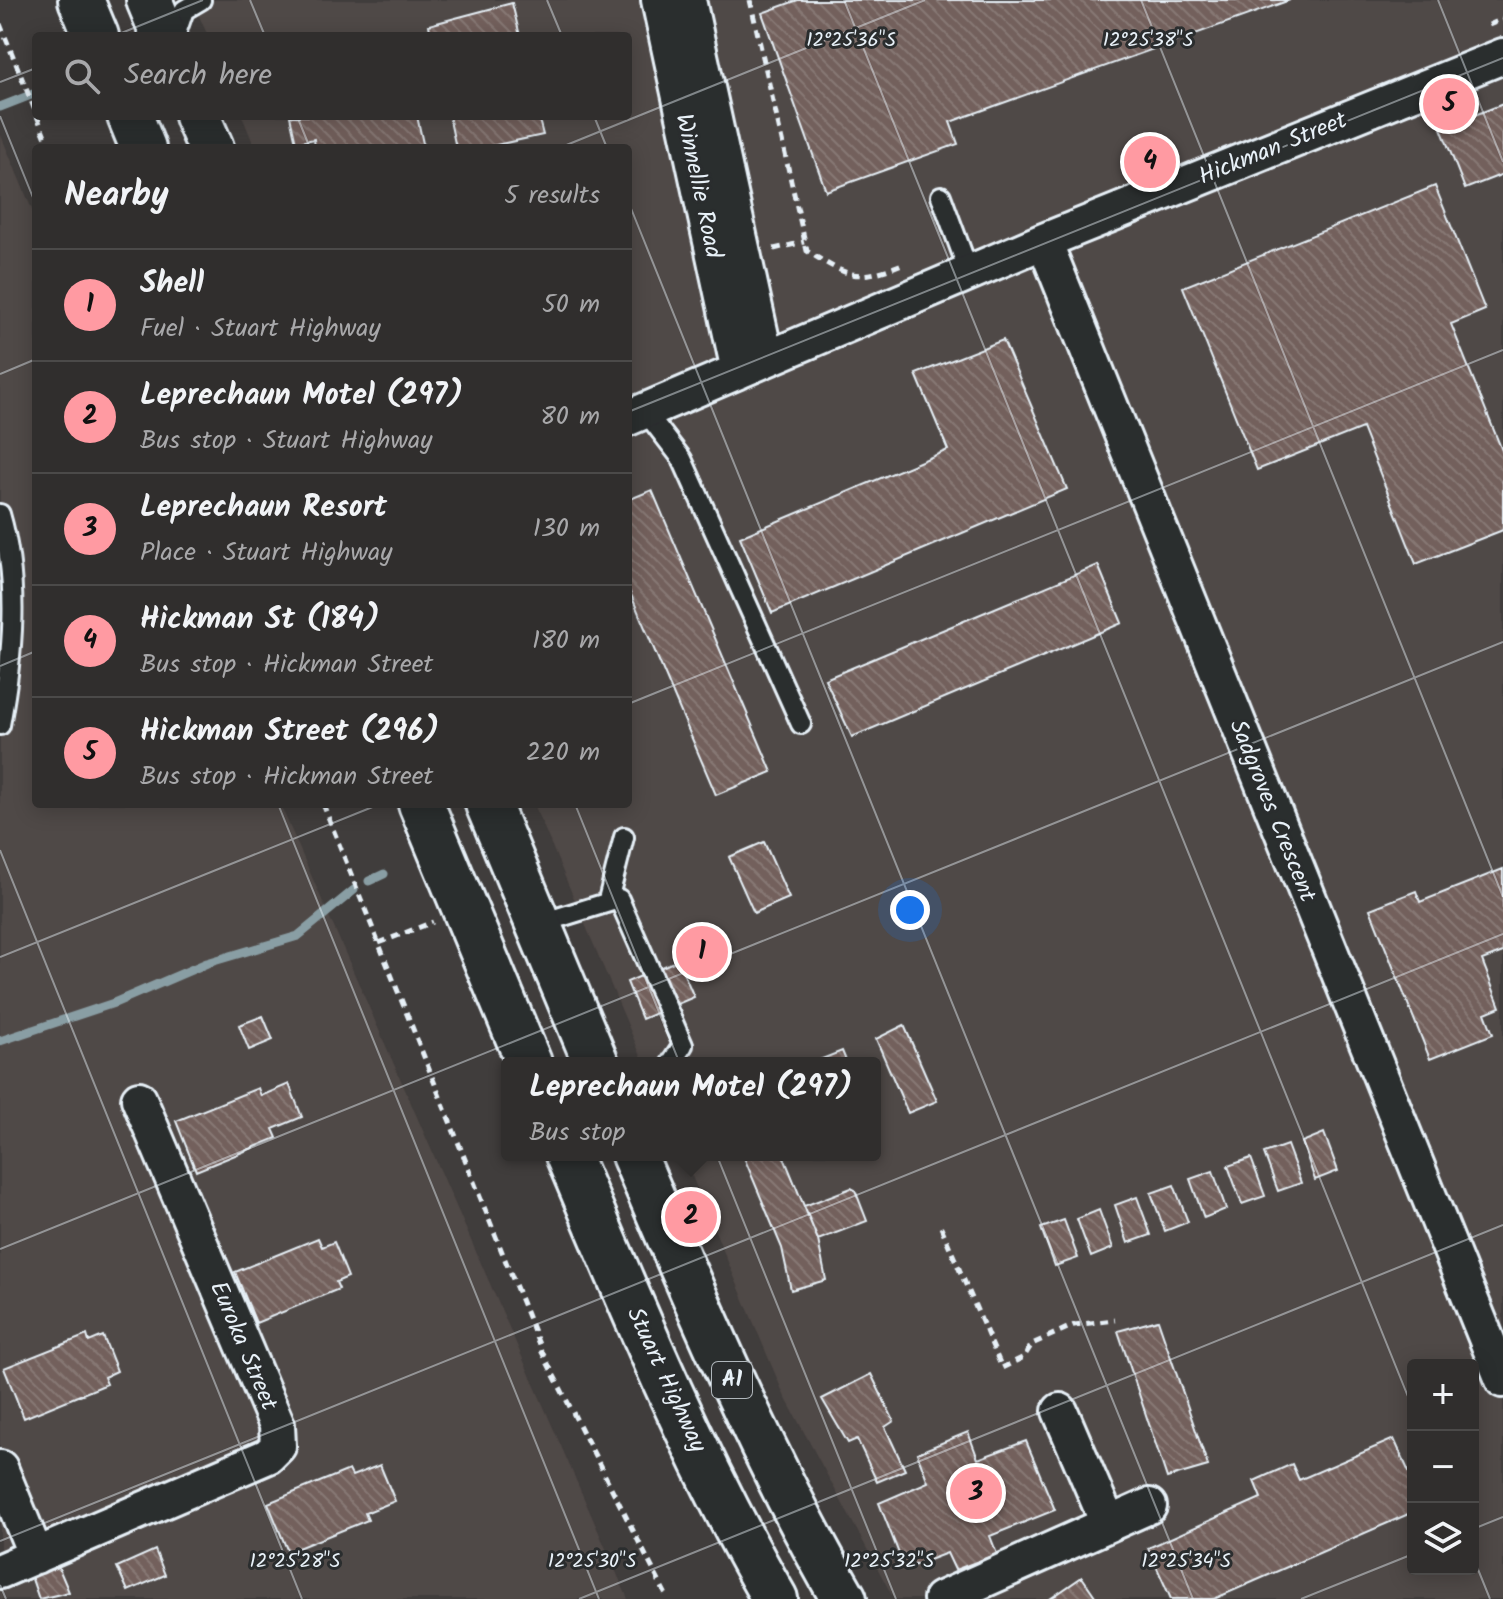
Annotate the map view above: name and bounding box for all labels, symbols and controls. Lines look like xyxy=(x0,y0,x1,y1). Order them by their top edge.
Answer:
text: 12°25'36"S xyxy=(806,25,896,57)
text: 12°25'38"S xyxy=(1103,25,1194,57)
search box xyxy=(32,32,632,120)
text: Search here xyxy=(124,52,272,100)
icon: search xyxy=(60,54,104,98)
pin: 5 xyxy=(1423,74,1475,134)
street label: Hickman Street xyxy=(1193,101,1354,197)
street label: Winnellie Road xyxy=(664,110,733,263)
pin: 4 xyxy=(1124,132,1176,192)
text: Nearby xyxy=(64,169,169,223)
text: 5 results xyxy=(504,175,600,217)
text: Shell xyxy=(140,260,204,308)
text: 1 xyxy=(86,284,94,326)
text: 50 m xyxy=(542,284,600,326)
text: Fuel · Stuart Highway xyxy=(140,308,381,350)
text: Leprechaun Motel (297) xyxy=(140,372,463,420)
text: 2 xyxy=(82,396,98,438)
text: 80 m xyxy=(540,396,600,438)
text: Bus stop · Stuart Highway xyxy=(140,420,432,462)
text: Leprechaun Resort xyxy=(140,484,387,532)
text: 3 xyxy=(83,508,97,550)
text: 130 m xyxy=(533,508,600,550)
text: Place · Stuart Highway xyxy=(140,532,392,574)
text: Hickman St (184) xyxy=(140,596,380,644)
text: 4 xyxy=(83,620,97,662)
text: 180 m xyxy=(532,620,600,662)
text: Bus stop · Hickman Street xyxy=(140,644,433,686)
text: Hickman Street (296) xyxy=(140,708,439,756)
street label: Sadgroves Crescent xyxy=(1218,714,1327,909)
text: 5 xyxy=(83,732,97,774)
text: 220 m xyxy=(526,732,600,774)
text: Bus stop · Hickman Street xyxy=(140,756,433,798)
your location xyxy=(890,890,930,930)
pin: 1 xyxy=(676,922,728,982)
popup xyxy=(501,1057,881,1161)
text: Leprechaun Motel (297) xyxy=(529,1064,853,1112)
text: Bus stop xyxy=(529,1112,625,1154)
pin: 2 xyxy=(665,1187,717,1247)
street label: Euroka Street xyxy=(198,1275,288,1418)
street label: Stuart Highway xyxy=(615,1301,717,1460)
map controls xyxy=(1407,1359,1479,1575)
button: + xyxy=(1407,1359,1479,1431)
road number: A1 xyxy=(712,1362,752,1398)
button: − xyxy=(1407,1431,1479,1503)
pin: 3 xyxy=(950,1463,1002,1523)
button: layers xyxy=(1407,1503,1479,1575)
text: 12°25'28"S xyxy=(250,1546,341,1578)
text: 12°25'30"S xyxy=(548,1546,637,1578)
text: 12°25'32"S xyxy=(844,1546,934,1578)
text: 12°25'34"S xyxy=(1141,1546,1231,1578)

